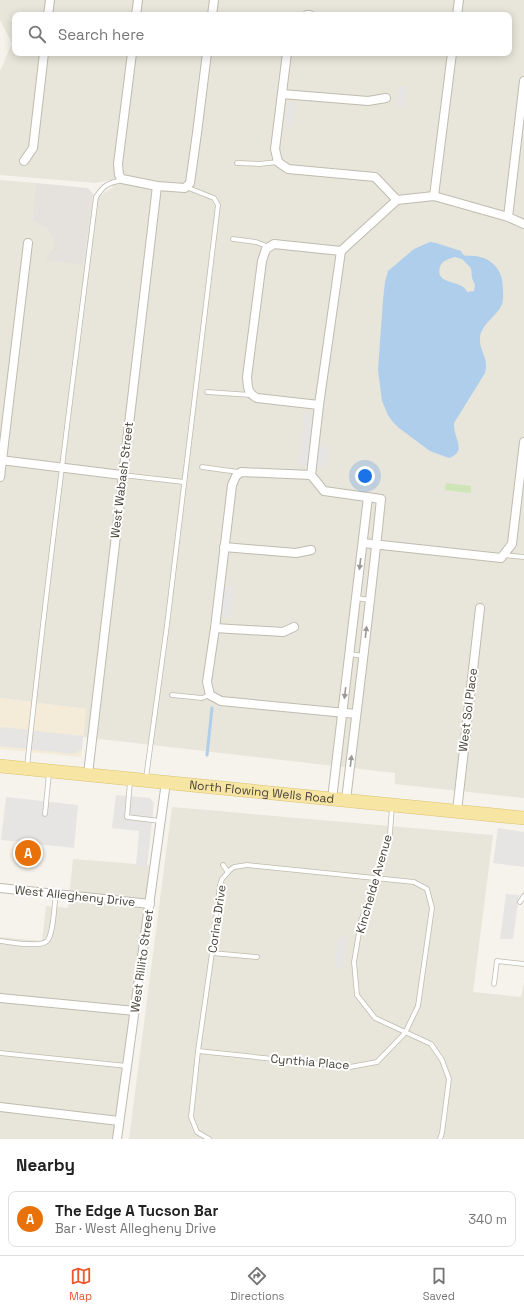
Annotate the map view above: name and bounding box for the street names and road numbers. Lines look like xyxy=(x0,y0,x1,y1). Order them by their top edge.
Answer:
street label: West Wabash Street xyxy=(107,421,137,539)
street label: West Sol Place xyxy=(455,667,481,753)
street label: North Flowing Wells Road xyxy=(188,777,335,807)
street label: Kinchelde Avenue xyxy=(352,833,396,935)
street label: West Allegheny Drive xyxy=(14,882,136,910)
street label: Corina Drive xyxy=(204,884,230,954)
street label: West Rillito Street xyxy=(127,908,157,1014)
street label: Cynthia Place xyxy=(270,1051,350,1073)

